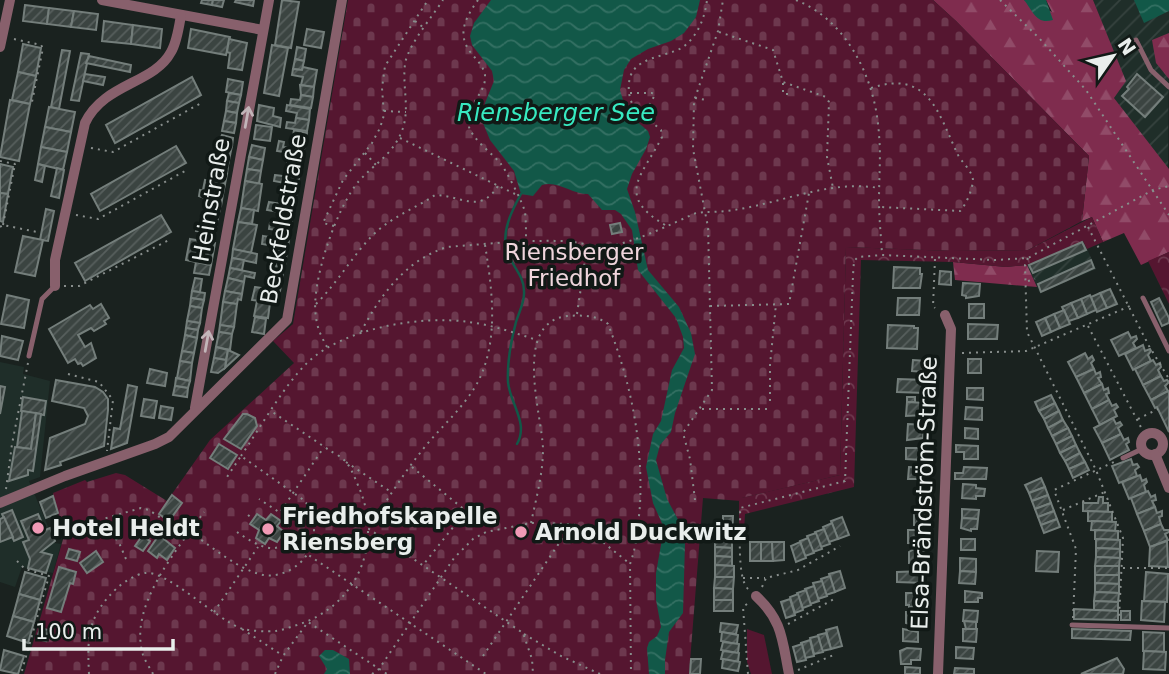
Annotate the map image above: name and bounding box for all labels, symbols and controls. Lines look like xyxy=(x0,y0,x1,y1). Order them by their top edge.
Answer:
north arrow xyxy=(1078,21,1148,91)
text: N xyxy=(1114,34,1141,59)
water label: Riensberger See xyxy=(457,99,655,127)
one-way arrow xyxy=(241,106,255,129)
street label: Beckfeldstraße xyxy=(255,132,311,306)
street label: Heinstraße xyxy=(187,136,235,264)
park label: Riensberger Friedhof xyxy=(504,239,644,291)
one-way arrow xyxy=(201,330,214,353)
street label: Elsa-Brändström-Straße xyxy=(906,356,942,630)
place label: Friedhofskapelle Riensberg xyxy=(282,503,498,555)
place label: Hotel Heldt xyxy=(52,515,200,541)
place label: Arnold Duckwitz xyxy=(535,519,747,545)
marker: Hotel Heldt xyxy=(30,520,46,536)
marker: Friedhofskapelle Riensberg xyxy=(260,521,276,537)
marker: Arnold Duckwitz xyxy=(513,524,529,540)
scale bar xyxy=(24,608,173,652)
text: 100 m xyxy=(35,620,102,644)

